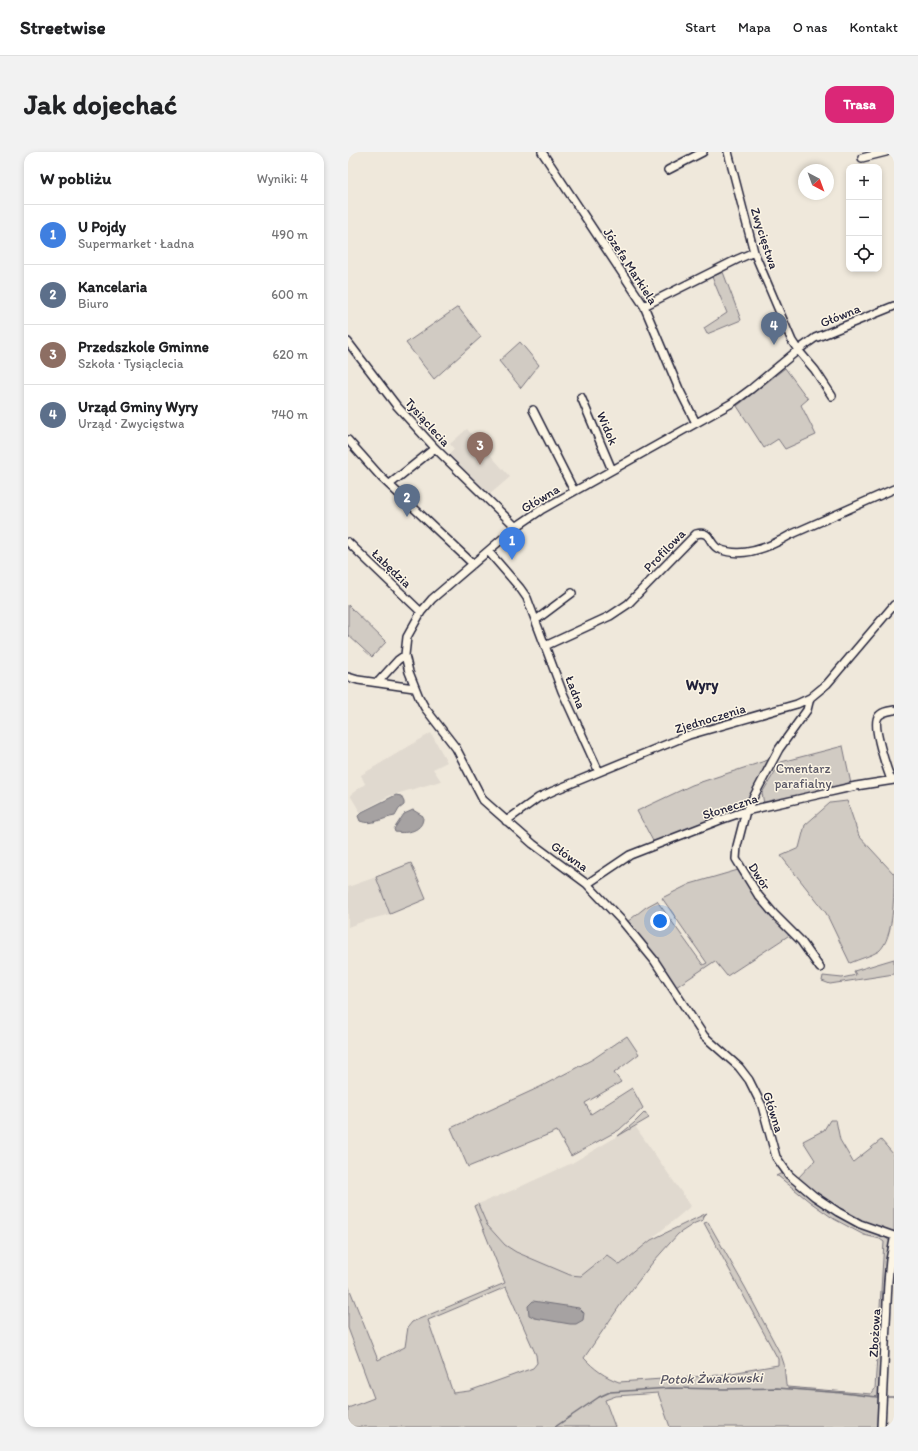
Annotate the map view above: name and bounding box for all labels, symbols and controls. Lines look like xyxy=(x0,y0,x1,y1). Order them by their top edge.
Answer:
text: Streetwise xyxy=(20,16,106,39)
text: Start xyxy=(685,19,716,36)
text: Mapa xyxy=(738,19,771,36)
text: O nas xyxy=(793,19,827,36)
text: Kontakt xyxy=(849,19,898,36)
button: Trasa xyxy=(825,86,894,123)
text: Jak dojechać xyxy=(24,87,177,121)
north arrow xyxy=(798,164,834,200)
map controls xyxy=(846,164,882,272)
button: + xyxy=(846,164,882,200)
text: W pobliżu xyxy=(40,168,111,188)
text: Wyniki: 4 xyxy=(257,171,308,186)
button: − xyxy=(846,200,882,236)
street label: Zwycięstwa xyxy=(748,205,782,271)
text: U Pojdy xyxy=(78,218,126,236)
street label: Józefa Markiela xyxy=(600,225,661,307)
text: 1 xyxy=(50,227,56,242)
text: 490 m xyxy=(272,227,308,242)
text: Supermarket · Ładna xyxy=(78,236,194,251)
button: locate xyxy=(846,236,882,272)
text: Kancelaria xyxy=(78,278,147,296)
text: 2 xyxy=(50,287,56,302)
text: 600 m xyxy=(271,287,308,302)
text: Biuro xyxy=(78,296,109,311)
street label: Główna xyxy=(818,301,863,330)
pin: 4 xyxy=(761,312,787,345)
text: Przedszkole Gminne xyxy=(78,338,209,356)
text: 3 xyxy=(49,347,57,362)
text: 620 m xyxy=(272,347,308,362)
text: Szkoła · Tysiąclecia xyxy=(78,356,184,371)
street label: Tysiąclecia xyxy=(402,395,453,450)
text: Urząd Gminy Wyry xyxy=(78,398,198,416)
text: 4 xyxy=(49,407,57,422)
text: 740 m xyxy=(272,407,308,422)
street label: Widok xyxy=(594,409,621,448)
text: Urząd · Zwycięstwa xyxy=(78,416,184,431)
pin: 3 xyxy=(467,432,493,465)
street label: Główna xyxy=(518,481,562,516)
pin: 2 xyxy=(394,484,420,517)
street label: Profilowa xyxy=(640,526,688,575)
pin: 1 xyxy=(499,527,525,560)
street label: Łabędzia xyxy=(369,546,415,591)
street label: Ładna xyxy=(562,674,589,711)
district label: Wyry xyxy=(686,676,719,695)
street label: Zjednoczenia xyxy=(673,700,748,736)
park label: Cmentarz parafialny xyxy=(774,761,832,791)
street label: Słoneczna xyxy=(701,790,760,822)
street label: Główna xyxy=(548,838,591,875)
street label: Dwór xyxy=(745,860,774,893)
your location xyxy=(650,911,670,931)
street label: Główna xyxy=(760,1090,787,1135)
street label: Zbożowa xyxy=(866,1308,883,1358)
water label: Potok Żwakowski xyxy=(659,1369,764,1388)

